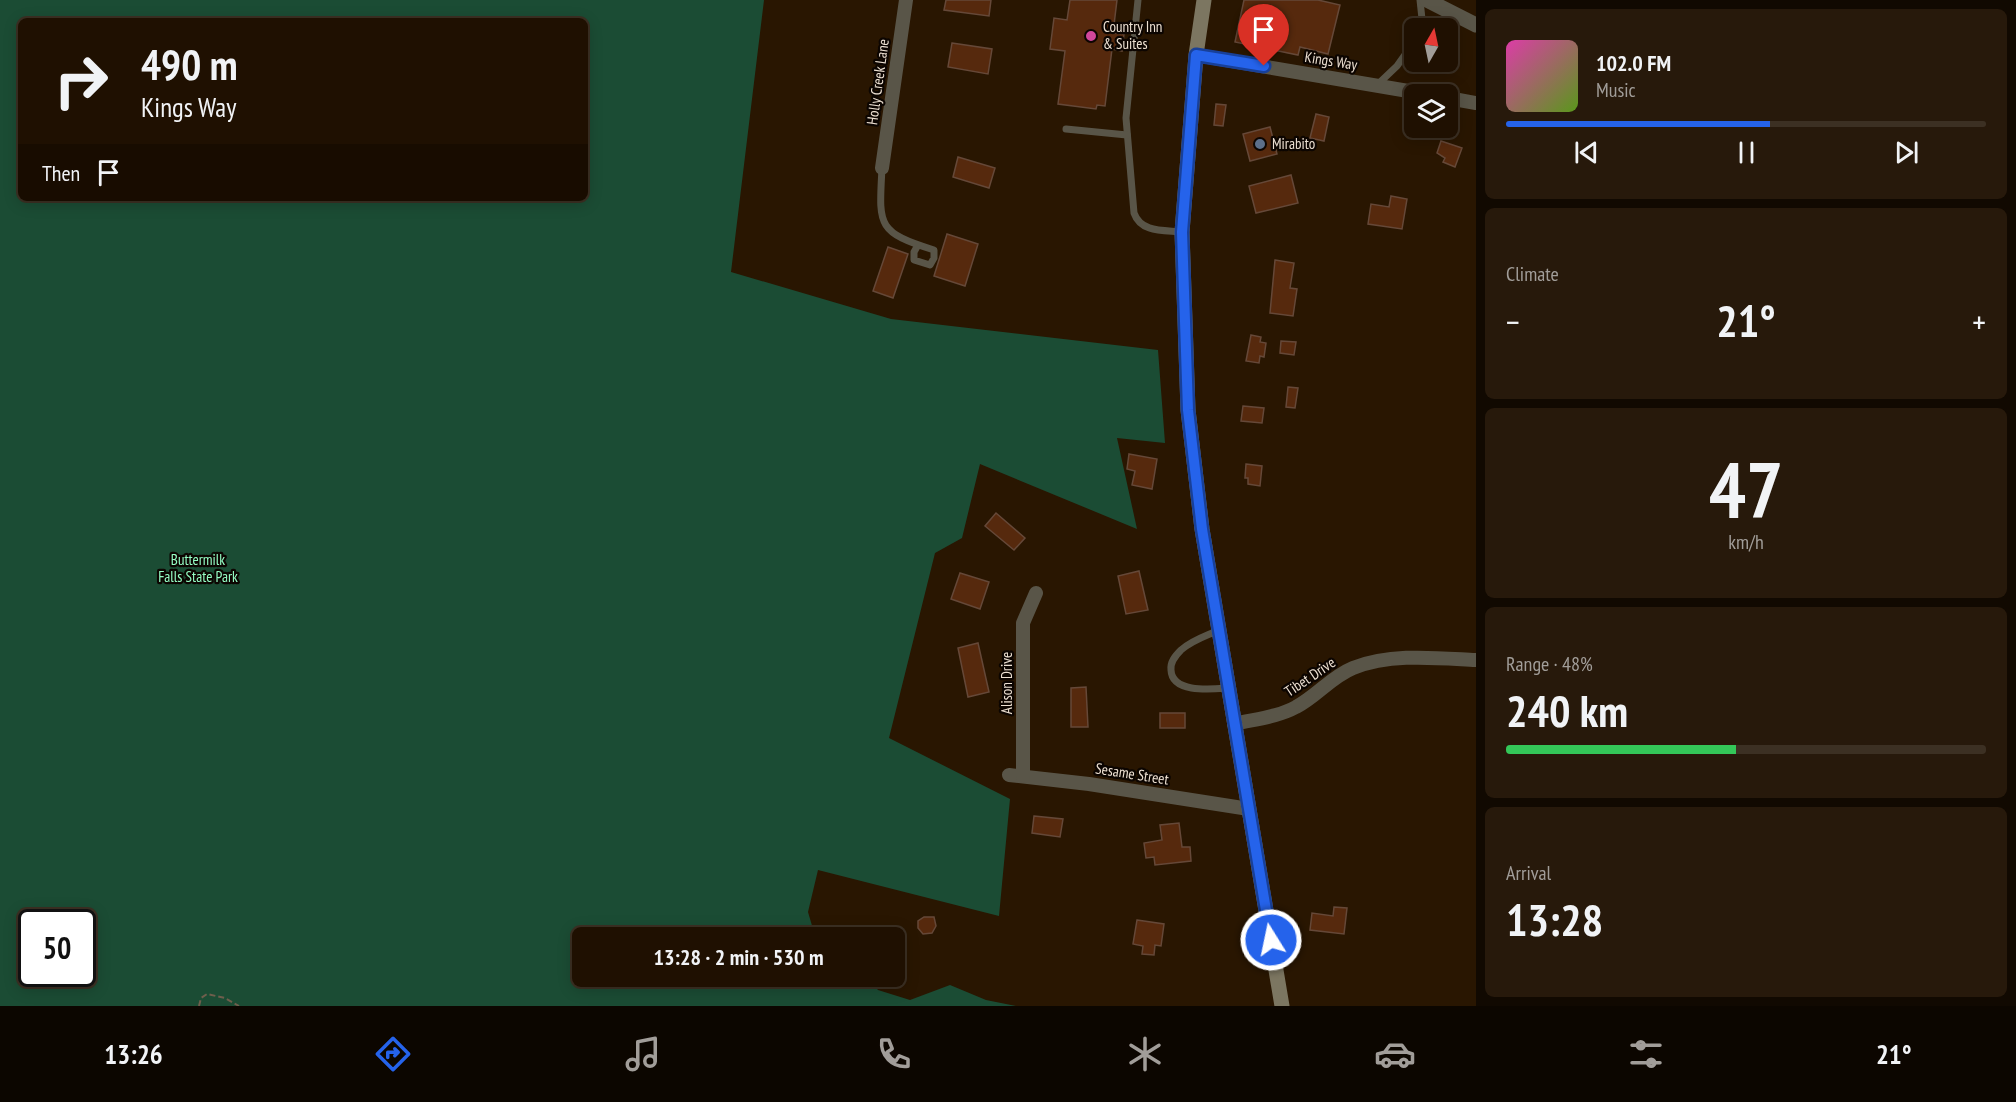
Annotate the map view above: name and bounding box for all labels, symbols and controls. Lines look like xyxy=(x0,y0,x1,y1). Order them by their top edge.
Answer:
pin xyxy=(1238,4,1289,66)
icon: arrive xyxy=(1247,13,1280,46)
place label: Country Inn & Suites xyxy=(1103,17,1162,53)
north arrow xyxy=(1404,18,1458,72)
map controls xyxy=(1404,18,1458,138)
marker: Country Inn & Suites xyxy=(1084,29,1098,43)
text: 490 m xyxy=(141,37,238,92)
street label: Holly Creek Lane xyxy=(862,38,893,126)
icon: right xyxy=(42,42,120,120)
street label: Kings Way xyxy=(1303,47,1359,74)
text: 102.0 FM xyxy=(1596,49,1671,77)
text: Music xyxy=(1596,77,1636,103)
button: layers xyxy=(1404,84,1458,138)
text: Kings Way xyxy=(141,90,236,124)
place label: Mirabito xyxy=(1272,134,1315,153)
icon: previous xyxy=(1570,136,1603,169)
icon: pause xyxy=(1730,136,1763,169)
icon: next xyxy=(1890,136,1923,169)
marker: Mirabito xyxy=(1253,137,1267,151)
icon: arrive xyxy=(92,156,125,189)
text: Then xyxy=(42,159,80,187)
text: Climate xyxy=(1506,261,1559,287)
text: 21° xyxy=(1716,291,1776,349)
text: − xyxy=(1506,300,1520,343)
text: + xyxy=(1972,300,1986,343)
text: 47 xyxy=(1709,439,1783,540)
text: km/h xyxy=(1728,529,1764,555)
park label: Buttermilk Falls State Park xyxy=(158,550,238,586)
text: Range · 48% xyxy=(1506,651,1593,677)
street label: Alison Drive xyxy=(997,652,1016,714)
street label: Tibet Drive xyxy=(1281,653,1339,700)
text: 240 km xyxy=(1506,681,1628,739)
street label: Sesame Street xyxy=(1094,758,1170,789)
text: Arrival xyxy=(1506,860,1551,886)
text: 13:28 xyxy=(1506,890,1603,948)
position arrow xyxy=(1239,908,1303,972)
speed limit sign: 50 xyxy=(18,909,96,987)
text: 13:28 · 2 min · 530 m xyxy=(653,943,824,971)
icon: directions xyxy=(372,1033,414,1075)
icon: music xyxy=(622,1033,664,1075)
icon: phone xyxy=(873,1033,915,1075)
icon: climate xyxy=(1124,1033,1166,1075)
icon: car xyxy=(1374,1033,1416,1075)
icon: filters xyxy=(1625,1033,1667,1075)
text: 13:26 xyxy=(104,1037,163,1071)
text: 21° xyxy=(1876,1037,1912,1071)

